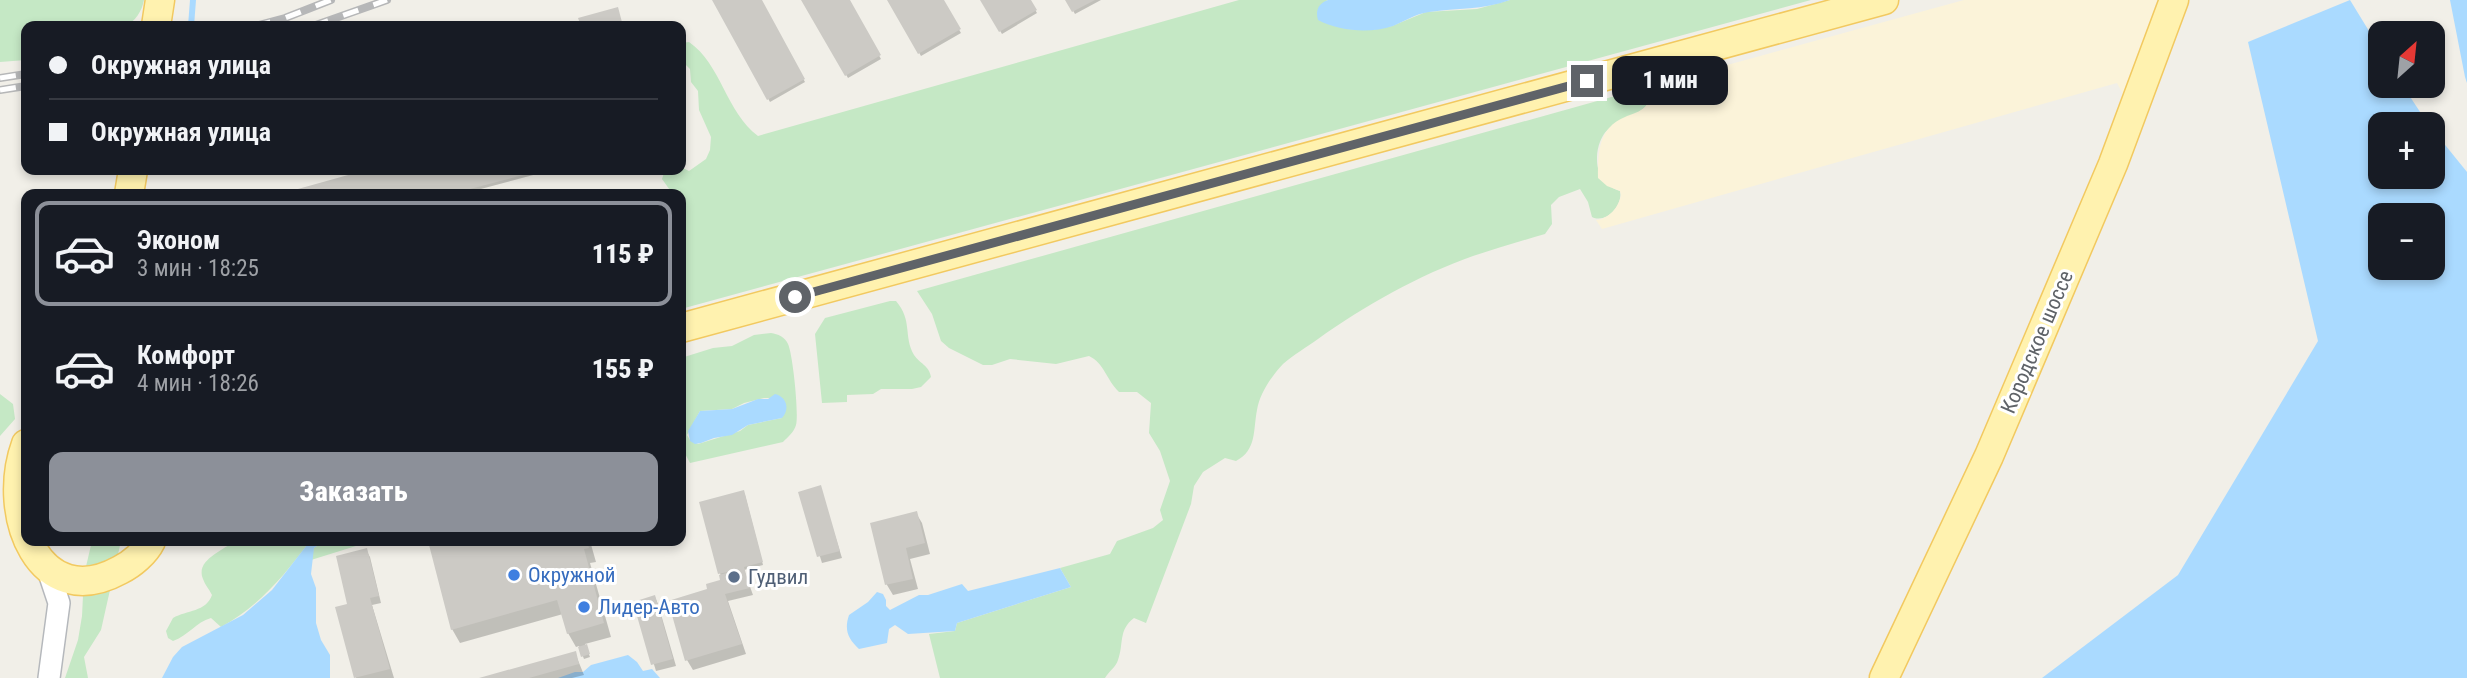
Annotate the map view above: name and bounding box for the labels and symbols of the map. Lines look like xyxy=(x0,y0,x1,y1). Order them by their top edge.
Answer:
north arrow xyxy=(2368,21,2445,98)
callout: 1 мин xyxy=(1612,56,1727,106)
route end xyxy=(1571,65,1603,97)
street label: Кородское шоссе xyxy=(1996,267,2078,417)
route start xyxy=(779,281,811,313)
place label: Окружной xyxy=(528,563,616,587)
place label: Гудвил xyxy=(748,565,808,589)
marker: Окружной xyxy=(506,567,522,583)
marker: Гудвил xyxy=(726,569,742,585)
place label: Лидер-Авто xyxy=(598,595,700,619)
marker: Лидер-Авто xyxy=(576,599,592,615)

